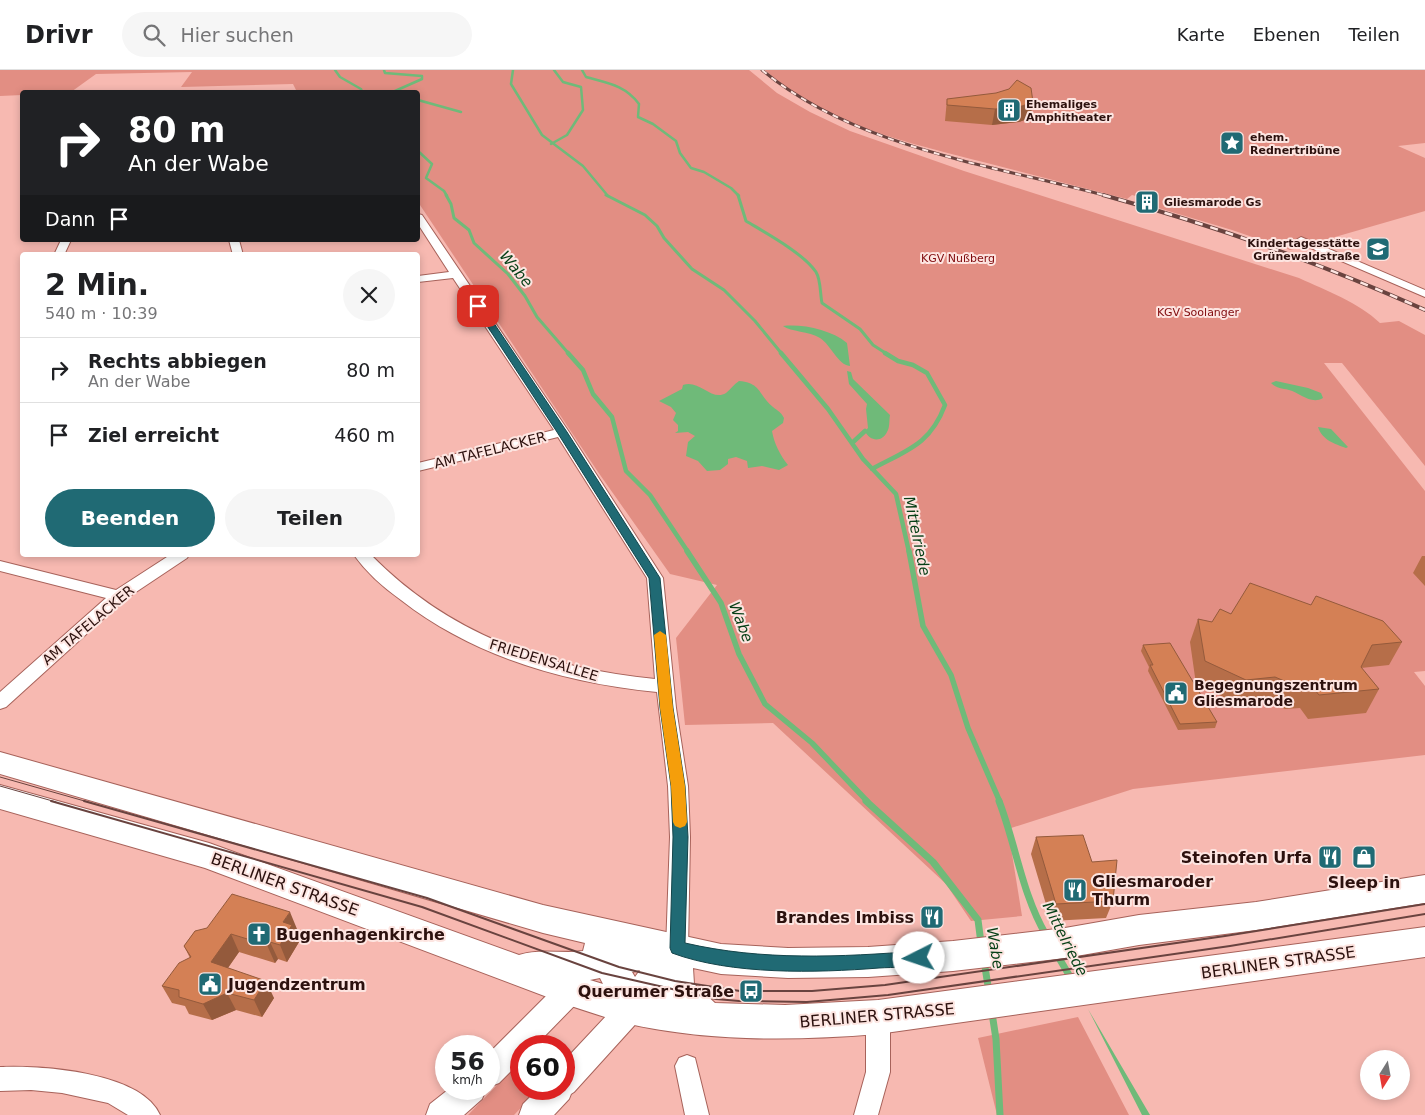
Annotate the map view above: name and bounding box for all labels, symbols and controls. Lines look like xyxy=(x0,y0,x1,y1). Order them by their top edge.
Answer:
search box xyxy=(122,12,472,57)
text: Drivr xyxy=(25,21,92,49)
icon: search xyxy=(140,21,168,49)
text: Hier suchen xyxy=(180,24,294,46)
text: Karte xyxy=(1177,24,1225,45)
text: Ebenen xyxy=(1253,24,1321,45)
text: Teilen xyxy=(1349,24,1400,45)
building icon: Ehemaliges Amphitheater xyxy=(996,97,1022,123)
place label: Ehemaliges Amphitheater xyxy=(1026,98,1112,124)
icon: right xyxy=(45,110,110,175)
text: 80 m xyxy=(128,110,225,150)
place icon: ehem. Rednertribüne xyxy=(1219,130,1245,156)
place label: ehem. Rednertribüne xyxy=(1250,131,1340,157)
text: An der Wabe xyxy=(128,151,269,176)
building icon: Gliesmarode Gs xyxy=(1134,189,1160,215)
place label: Gliesmarode Gs xyxy=(1164,196,1262,209)
icon: arrive xyxy=(105,205,133,233)
text: Dann xyxy=(45,208,95,230)
school or university icon: Kindertagesstätte Grünewaldstraße xyxy=(1365,236,1391,262)
place label: Kindertagesstätte Grünewaldstraße xyxy=(1247,237,1360,263)
water label: Wabe xyxy=(496,247,536,291)
park label: KGV Nußberg xyxy=(921,252,995,265)
text: 2 Min. xyxy=(45,267,149,302)
button: close xyxy=(343,269,395,321)
pin xyxy=(457,285,499,327)
icon: arrive xyxy=(464,292,492,320)
text: 540 m · 10:39 xyxy=(45,304,158,323)
park label: KGV Soolanger xyxy=(1157,306,1240,319)
text: Rechts abbiegen xyxy=(88,350,267,372)
icon: right xyxy=(45,356,73,384)
text: 80 m xyxy=(346,359,395,381)
text: An der Wabe xyxy=(88,372,190,391)
icon: arrive xyxy=(45,421,73,449)
text: Ziel erreicht xyxy=(88,424,219,446)
text: 460 m xyxy=(334,424,395,446)
street label: AM TAFELACKER xyxy=(432,428,548,472)
button: Beenden xyxy=(45,489,215,547)
button: Teilen xyxy=(225,489,395,547)
water label: Mittelriede xyxy=(900,495,934,577)
street label: AM TAFELACKER xyxy=(39,582,137,668)
water label: Wabe xyxy=(725,599,757,645)
street label: FRIEDENSALLEE xyxy=(488,636,600,684)
place label: Begegnungszentrum Gliesmarode xyxy=(1194,677,1358,709)
public building icon: Begegnungszentrum Gliesmarode xyxy=(1163,680,1189,706)
restaurant icon: Steinofen Urfa xyxy=(1317,844,1343,870)
shop icon: Sleep in xyxy=(1351,844,1377,870)
place label: Steinofen Urfa xyxy=(1181,848,1312,867)
street label: BERLINER STRASSE xyxy=(208,849,361,920)
place label: Gliesmaroder Thurm xyxy=(1092,872,1213,909)
place label: Sleep in xyxy=(1328,873,1400,892)
restaurant icon: Gliesmaroder Thurm xyxy=(1062,877,1088,903)
water label: Mittelriede xyxy=(1039,899,1091,979)
restaurant icon: Brandes Imbiss xyxy=(919,904,945,930)
place label: Brandes Imbiss xyxy=(776,908,914,927)
church icon: Bugenhagenkirche xyxy=(246,921,272,947)
place label: Bugenhagenkirche xyxy=(276,925,445,944)
water label: Wabe xyxy=(983,926,1007,970)
position arrow xyxy=(892,931,944,983)
street label: BERLINER STRASSE xyxy=(1200,942,1357,983)
public building icon: Jugendzentrum xyxy=(197,971,223,997)
place label: Jugendzentrum xyxy=(227,975,366,994)
bus stop icon: Querumer Straße xyxy=(738,978,764,1004)
place label: Querumer Straße xyxy=(578,982,734,1001)
street label: BERLINER STRASSE xyxy=(799,999,956,1032)
speed limit sign: 60 xyxy=(510,1035,575,1100)
text: 56 xyxy=(450,1047,485,1076)
north arrow xyxy=(1360,1050,1410,1100)
map controls xyxy=(1360,1050,1410,1100)
text: km/h xyxy=(452,1073,483,1087)

